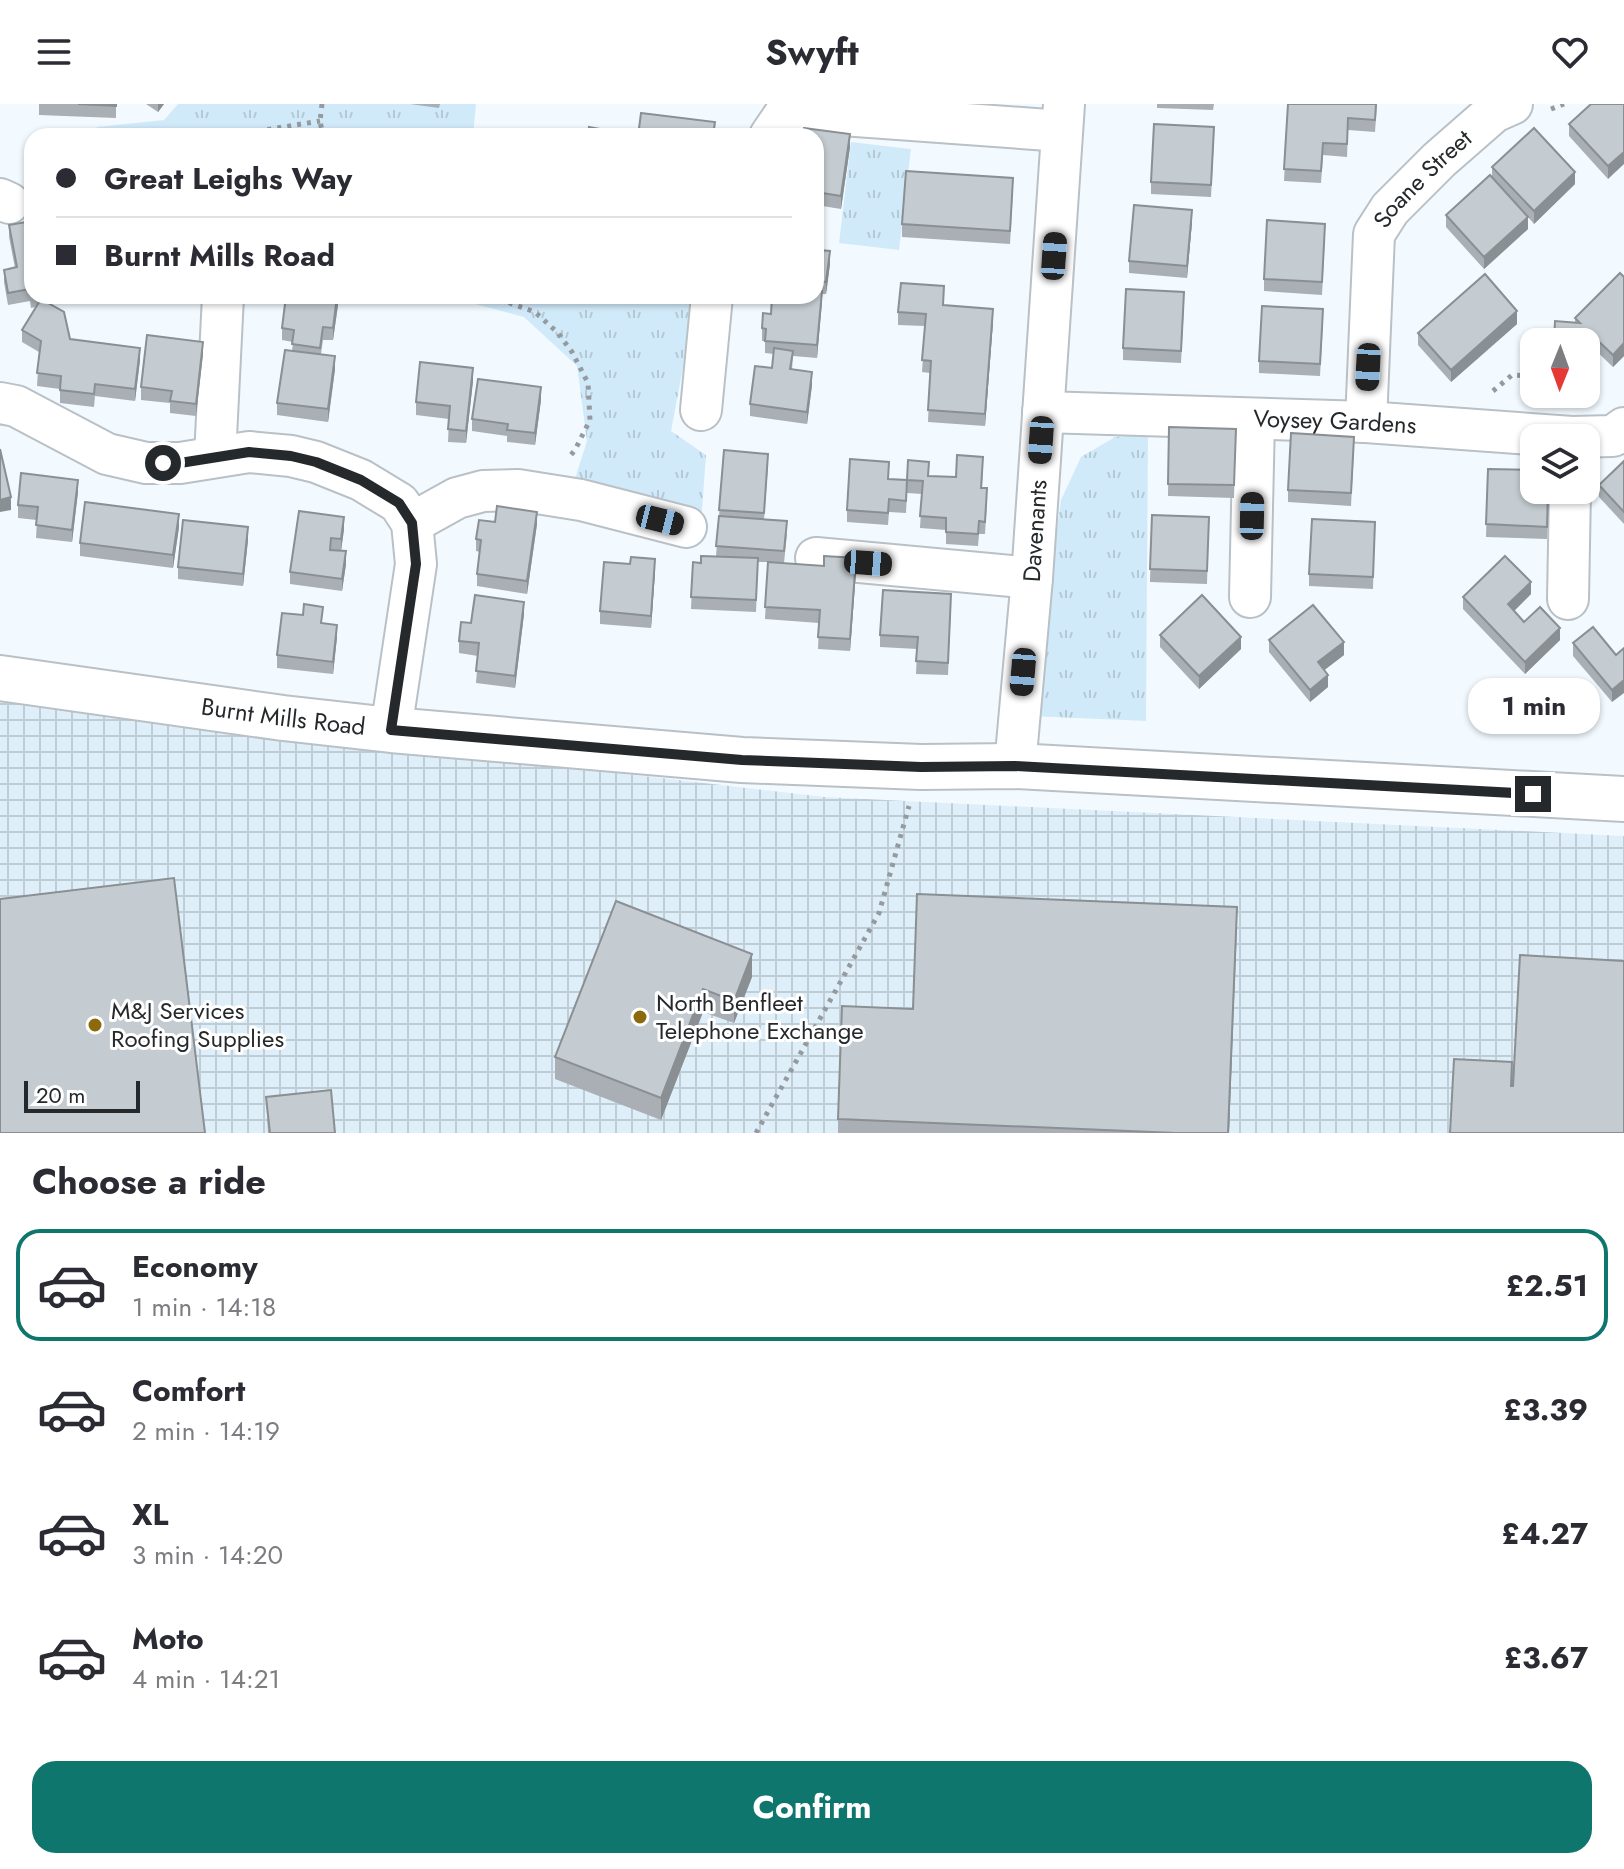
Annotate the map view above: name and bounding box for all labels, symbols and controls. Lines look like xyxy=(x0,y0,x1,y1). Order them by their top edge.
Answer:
text: Swyft xyxy=(765,26,859,78)
icon: menu xyxy=(32,30,76,74)
icon: heart xyxy=(1548,30,1592,74)
street label: Soane Street xyxy=(1364,121,1479,235)
text: Great Leighs Way xyxy=(104,157,352,200)
car xyxy=(1040,231,1068,281)
text: Burnt Mills Road xyxy=(104,234,335,277)
north arrow xyxy=(1520,328,1600,408)
map controls xyxy=(1520,328,1600,504)
car xyxy=(1355,342,1381,392)
street label: Voysey Gardens xyxy=(1253,401,1418,443)
car xyxy=(1027,415,1055,465)
button: layers xyxy=(1520,424,1600,504)
route start xyxy=(145,445,181,481)
street label: Davenants xyxy=(1014,478,1056,583)
car xyxy=(1240,492,1264,540)
car xyxy=(634,503,686,537)
car xyxy=(843,549,893,577)
car xyxy=(1009,647,1037,697)
callout: 1 min xyxy=(1467,678,1599,734)
text: 1 min xyxy=(1502,687,1566,725)
street label: Burnt Mills Road xyxy=(199,689,367,744)
route end xyxy=(1515,776,1551,812)
place label: North Benfleet Telephone Exchange xyxy=(656,985,864,1048)
place label: M&J Services Roofing Supplies xyxy=(111,993,284,1056)
marker: North Benfleet Telephone Exchange xyxy=(631,1008,649,1026)
marker: M&J Services Roofing Supplies xyxy=(86,1016,104,1034)
scale bar xyxy=(24,1077,140,1113)
text: 20 m xyxy=(36,1079,85,1111)
text: Choose a ride xyxy=(32,1155,266,1207)
text: Economy xyxy=(132,1245,258,1288)
icon: car xyxy=(36,1249,108,1321)
text: £2.51 xyxy=(1506,1264,1588,1307)
text: 1 min · 14:18 xyxy=(132,1288,276,1326)
text: Comfort xyxy=(132,1369,245,1412)
icon: car xyxy=(36,1373,108,1445)
text: £3.39 xyxy=(1503,1388,1588,1431)
text: 2 min · 14:19 xyxy=(132,1412,280,1450)
text: XL xyxy=(132,1493,168,1536)
icon: car xyxy=(36,1497,108,1569)
text: £4.27 xyxy=(1501,1512,1588,1555)
text: 3 min · 14:20 xyxy=(132,1536,283,1574)
text: Moto xyxy=(132,1617,204,1660)
icon: car xyxy=(36,1621,108,1693)
text: £3.67 xyxy=(1504,1636,1588,1679)
text: 4 min · 14:21 xyxy=(132,1660,280,1698)
button: Confirm xyxy=(32,1761,1592,1853)

